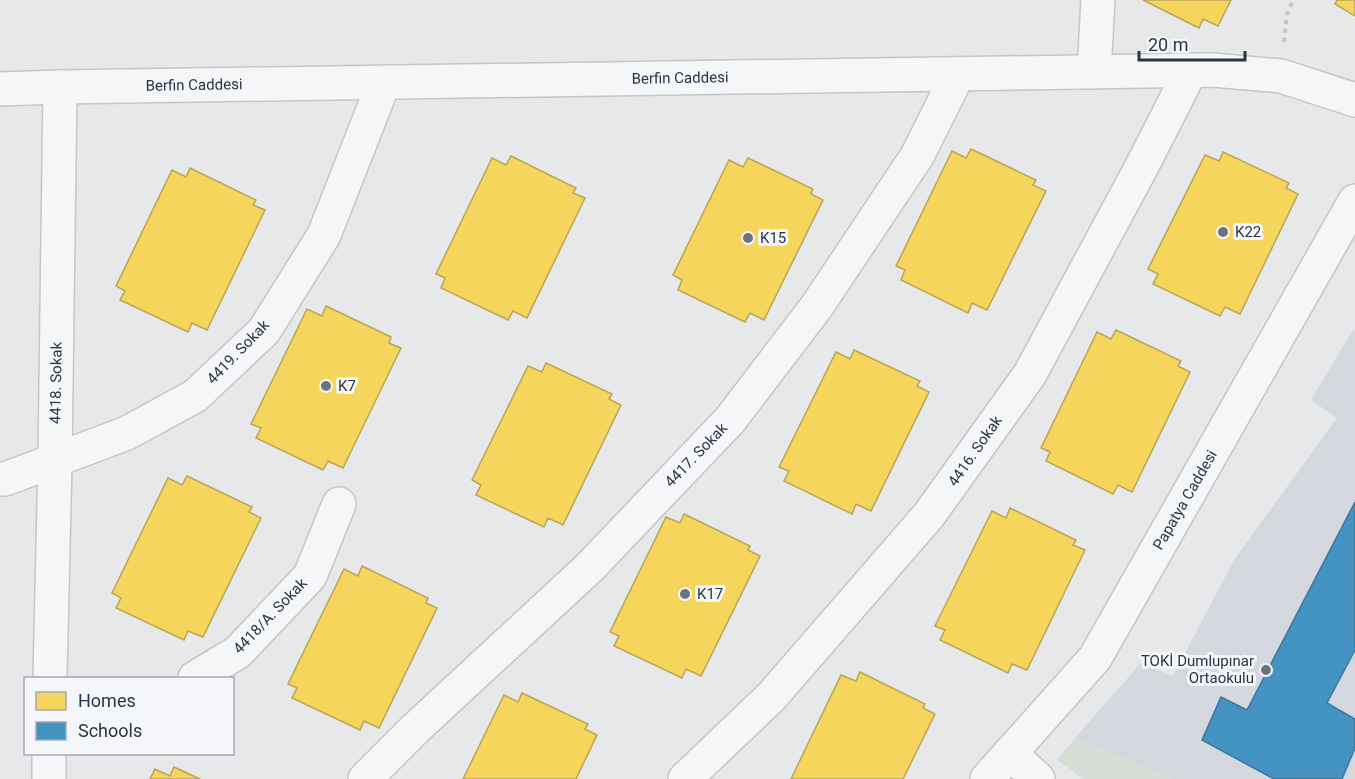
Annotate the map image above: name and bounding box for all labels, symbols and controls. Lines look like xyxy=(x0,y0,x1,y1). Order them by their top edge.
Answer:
scale bar xyxy=(1139,24,1246,62)
text: 20 m xyxy=(1148,34,1188,55)
street label: Berfin Caddesi xyxy=(631,68,729,88)
street label: Berfin Caddesi xyxy=(145,75,243,95)
place label: K22 xyxy=(1235,223,1261,241)
marker: K22 xyxy=(1216,225,1230,239)
place label: K15 xyxy=(760,229,786,247)
marker: K15 xyxy=(741,231,755,245)
street label: 4419. Sokak xyxy=(203,316,273,388)
street label: 4418. Sokak xyxy=(46,341,66,424)
place label: K7 xyxy=(338,377,356,395)
marker: K7 xyxy=(319,379,333,393)
street label: 4416. Sokak xyxy=(944,412,1006,490)
street label: 4417. Sokak xyxy=(661,419,731,491)
street label: Papatya Caddesi xyxy=(1149,447,1221,553)
street label: 4418/A. Sokak xyxy=(229,574,311,658)
place label: K17 xyxy=(697,585,723,603)
marker: K17 xyxy=(678,587,692,601)
place label: TOKİ Dumlupınar Ortaokulu xyxy=(1141,652,1254,687)
marker: TOKİ Dumlupınar Ortaokulu xyxy=(1259,663,1273,677)
legend xyxy=(24,677,234,755)
text: Homes xyxy=(78,690,136,711)
text: Schools xyxy=(78,720,142,741)

